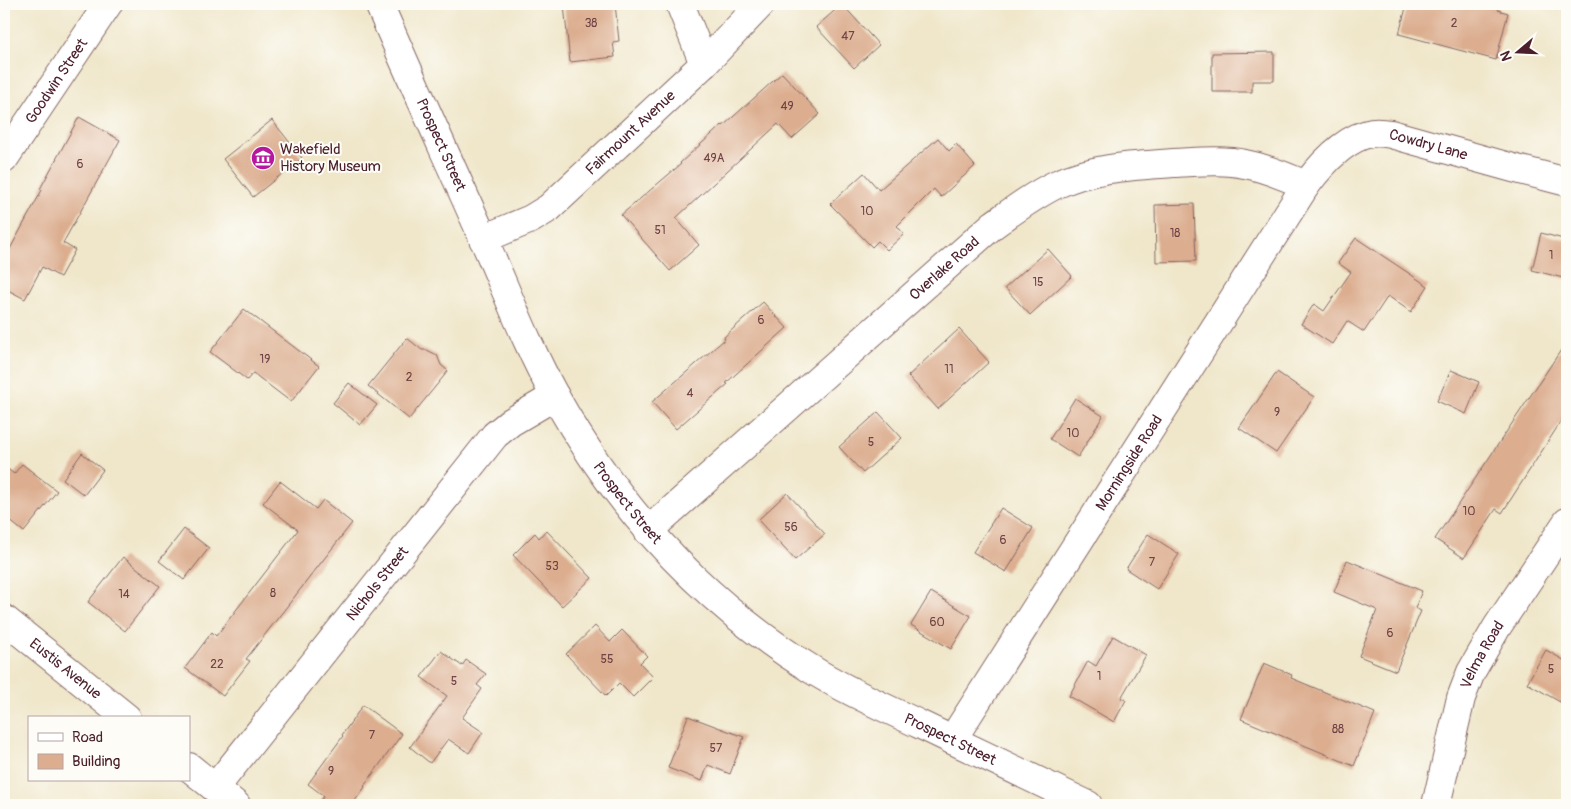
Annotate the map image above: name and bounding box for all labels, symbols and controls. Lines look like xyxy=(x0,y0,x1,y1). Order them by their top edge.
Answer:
house number: 38 xyxy=(585,16,597,31)
house number: 2 xyxy=(1451,16,1458,31)
north arrow xyxy=(1494,28,1544,78)
house number: 47 xyxy=(841,29,855,44)
street label: Goodwin Street xyxy=(21,34,92,127)
text: N xyxy=(1497,49,1516,63)
street label: Fairmount Avenue xyxy=(581,86,680,179)
street label: Prospect Street xyxy=(412,95,471,195)
house number: 49 xyxy=(780,99,794,114)
street label: Cowdry Lane xyxy=(1387,124,1470,165)
place label: Wakefield History Museum xyxy=(280,140,381,176)
museum icon: Wakefield History Museum xyxy=(250,145,276,171)
house number: 49A xyxy=(704,151,725,166)
house number: 6 xyxy=(77,157,84,172)
house number: 10 xyxy=(861,204,873,219)
house number: 51 xyxy=(654,223,666,238)
house number: 18 xyxy=(1170,226,1180,241)
street label: Overlake Road xyxy=(905,232,983,304)
house number: 1 xyxy=(1549,248,1553,263)
house number: 15 xyxy=(1032,275,1044,290)
house number: 6 xyxy=(758,313,765,328)
house number: 19 xyxy=(260,352,270,367)
house number: 11 xyxy=(944,362,954,377)
house number: 2 xyxy=(406,370,413,385)
house number: 4 xyxy=(687,386,694,401)
house number: 9 xyxy=(1274,405,1280,420)
street label: Morningside Road xyxy=(1091,411,1167,514)
house number: 10 xyxy=(1067,426,1079,441)
house number: 5 xyxy=(868,435,874,450)
street label: Prospect Street xyxy=(589,458,667,549)
house number: 10 xyxy=(1463,504,1475,519)
house number: 56 xyxy=(784,520,798,535)
house number: 6 xyxy=(1000,533,1007,548)
street label: Nichols Street xyxy=(342,542,413,625)
house number: 7 xyxy=(1149,555,1156,570)
house number: 53 xyxy=(545,559,559,574)
house number: 8 xyxy=(270,586,276,601)
house number: 14 xyxy=(118,587,130,602)
house number: 60 xyxy=(929,615,945,630)
street label: Velma Road xyxy=(1456,617,1508,691)
house number: 6 xyxy=(1387,626,1394,641)
street label: Eustis Avenue xyxy=(26,634,106,704)
house number: 55 xyxy=(600,652,614,667)
house number: 22 xyxy=(210,657,224,672)
house number: 5 xyxy=(1548,662,1554,677)
house number: 1 xyxy=(1097,669,1101,684)
house number: 5 xyxy=(451,674,457,689)
street label: Prospect Street xyxy=(901,709,1000,770)
legend xyxy=(28,716,190,782)
house number: 88 xyxy=(1332,722,1344,737)
text: Road xyxy=(72,728,103,747)
house number: 7 xyxy=(369,728,376,743)
house number: 57 xyxy=(710,741,723,756)
text: Building xyxy=(72,752,120,771)
house number: 9 xyxy=(328,764,334,779)

